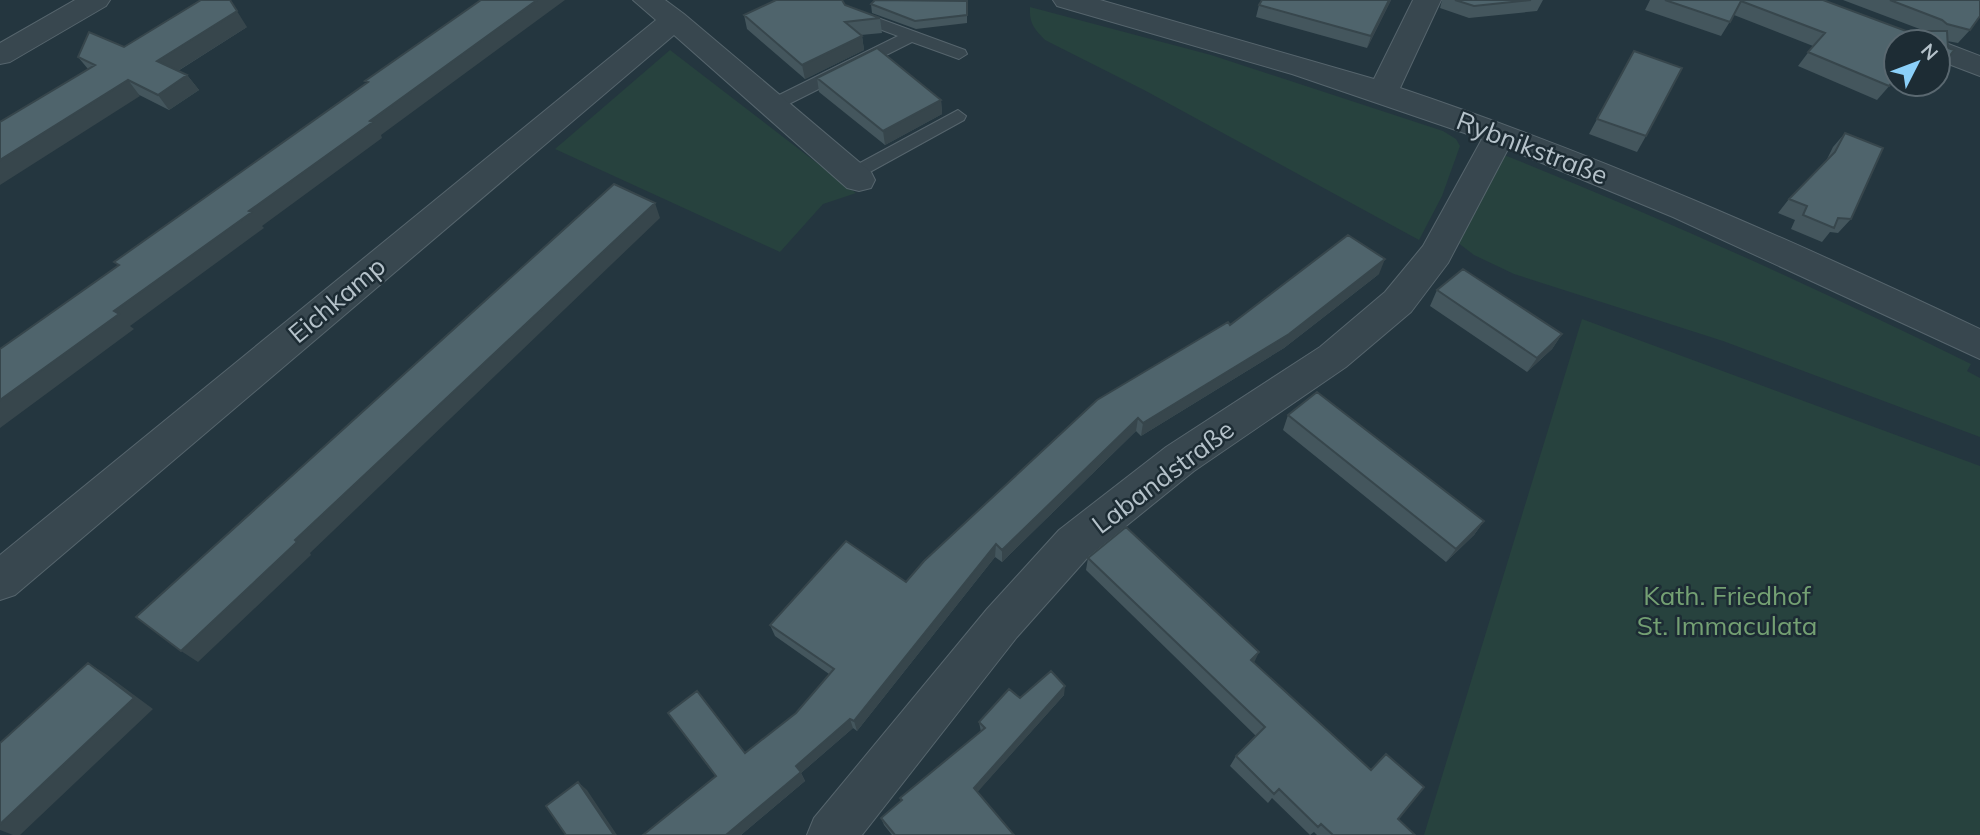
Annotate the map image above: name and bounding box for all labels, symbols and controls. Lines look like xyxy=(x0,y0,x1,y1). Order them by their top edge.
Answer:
north arrow xyxy=(1882,28,1952,98)
text: N xyxy=(1916,38,1943,65)
street label: Rybnikstraße xyxy=(1452,104,1612,191)
street label: Eichkamp xyxy=(281,249,392,350)
street label: Labandstraße xyxy=(1085,413,1240,541)
park label: Kath. Friedhof St. Immaculata xyxy=(1637,579,1817,642)

